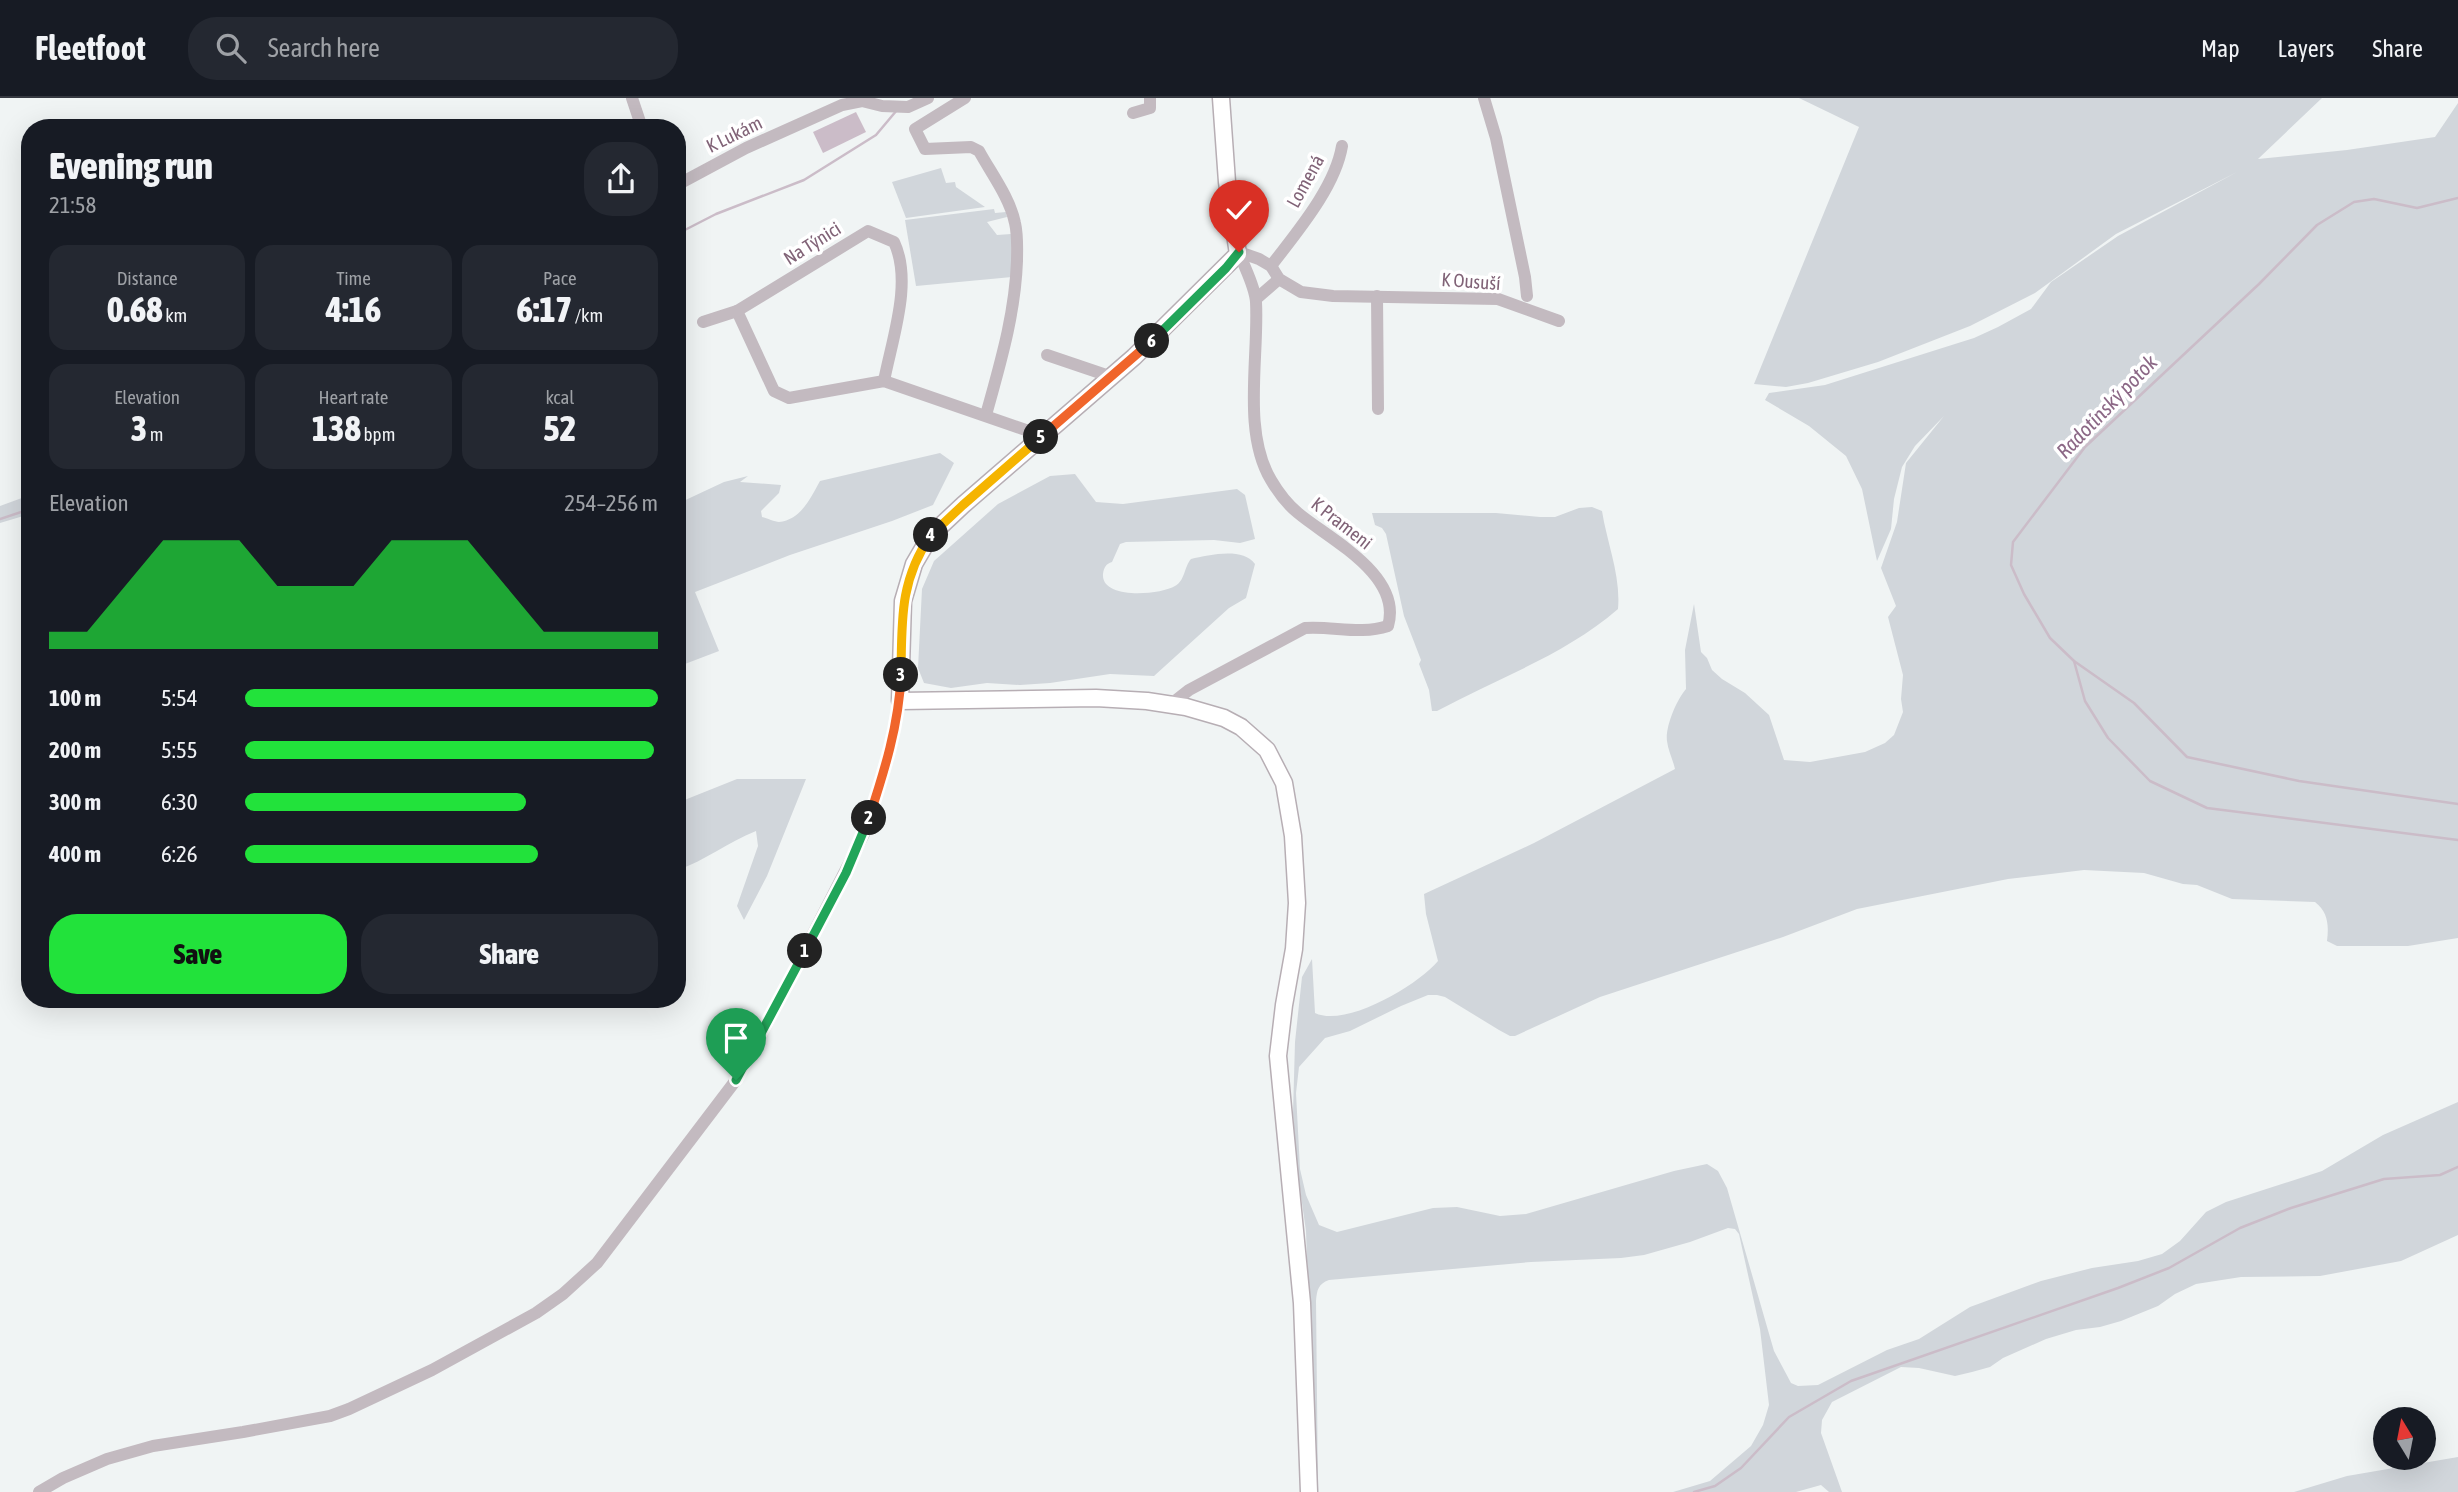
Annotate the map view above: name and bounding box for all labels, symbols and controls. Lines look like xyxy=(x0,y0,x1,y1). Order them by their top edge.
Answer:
search box xyxy=(188,17,678,80)
text: Fleetfoot xyxy=(35,29,146,67)
icon: search xyxy=(212,29,250,67)
text: Search here xyxy=(268,33,380,63)
text: Map xyxy=(2201,35,2240,62)
text: Layers xyxy=(2278,35,2334,62)
text: Share xyxy=(2372,35,2423,62)
street label: K Lukám xyxy=(703,111,765,157)
button: share xyxy=(584,142,658,216)
text: Evening run xyxy=(49,144,213,187)
street label: Lomená xyxy=(1282,151,1328,211)
pin xyxy=(1209,180,1269,252)
icon: check xyxy=(1220,191,1258,229)
text: 21:58 xyxy=(49,192,96,218)
street label: Na Týnici xyxy=(779,217,845,269)
text: Distance xyxy=(117,267,178,289)
text: Time xyxy=(336,267,371,289)
text: Pace xyxy=(543,267,577,289)
street label: K Ousuší xyxy=(1441,268,1501,294)
text: 0.68 xyxy=(107,289,163,329)
text: 4:16 xyxy=(326,289,381,329)
text: 6:17 xyxy=(516,289,572,329)
text: km xyxy=(163,304,187,326)
text: /km xyxy=(572,304,603,326)
pin: 6 xyxy=(1134,324,1170,358)
text: 6 xyxy=(1147,329,1156,351)
water label: Radotínský potok xyxy=(2051,349,2162,463)
text: Elevation xyxy=(114,386,180,408)
text: Heart rate xyxy=(319,386,388,408)
text: kcal xyxy=(545,386,574,408)
text: 3 xyxy=(131,408,147,448)
text: 138 xyxy=(312,408,361,448)
text: 52 xyxy=(543,408,576,448)
pin: 5 xyxy=(1024,420,1058,454)
text: m xyxy=(147,423,164,445)
text: bpm xyxy=(361,423,395,445)
text: 5 xyxy=(1036,425,1045,447)
text: Elevation xyxy=(49,490,129,516)
text: 254–256 m xyxy=(564,490,658,516)
street label: K Prameni xyxy=(1307,492,1377,554)
pin: 4 xyxy=(914,518,948,552)
text: 4 xyxy=(926,523,935,545)
pin: 3 xyxy=(884,658,918,692)
text: 3 xyxy=(896,663,905,685)
text: 100 m xyxy=(49,685,101,711)
text: 5:54 xyxy=(161,685,198,711)
text: 200 m xyxy=(49,737,101,763)
text: 5:55 xyxy=(161,737,198,763)
text: 300 m xyxy=(49,789,101,815)
text: 6:30 xyxy=(161,789,198,815)
pin: 2 xyxy=(852,800,886,836)
text: 2 xyxy=(864,806,873,828)
text: 400 m xyxy=(49,841,101,867)
text: 6:26 xyxy=(161,841,198,867)
button: Save xyxy=(49,914,347,994)
button: Share xyxy=(361,914,658,994)
pin: 1 xyxy=(788,934,822,968)
text: 1 xyxy=(800,939,809,961)
pin xyxy=(706,1008,766,1080)
icon: arrive xyxy=(717,1019,755,1057)
north arrow xyxy=(2373,1407,2436,1470)
map controls xyxy=(2373,1407,2436,1470)

